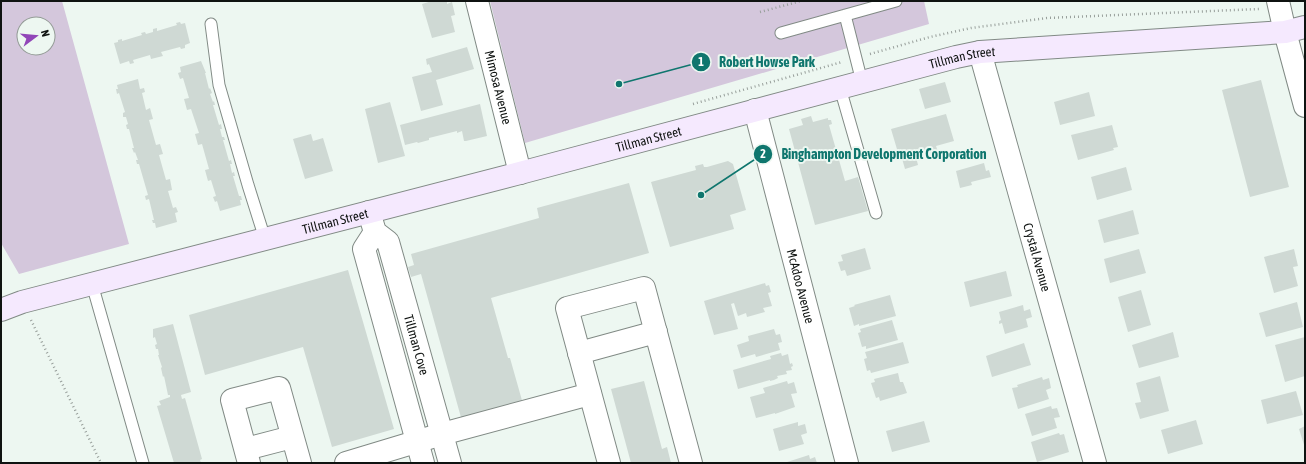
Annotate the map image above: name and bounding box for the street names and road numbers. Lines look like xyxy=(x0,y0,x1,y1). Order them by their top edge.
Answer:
street label: Tillman Street xyxy=(927,44,996,72)
street label: Mimosa Avenue xyxy=(482,49,515,126)
street label: Tillman Street xyxy=(614,123,684,155)
street label: Tillman Street xyxy=(301,206,370,237)
street label: Crystal Avenue xyxy=(1020,221,1054,293)
street label: McAdoo Avenue xyxy=(784,248,817,325)
street label: Tillman Cove xyxy=(401,313,432,377)

